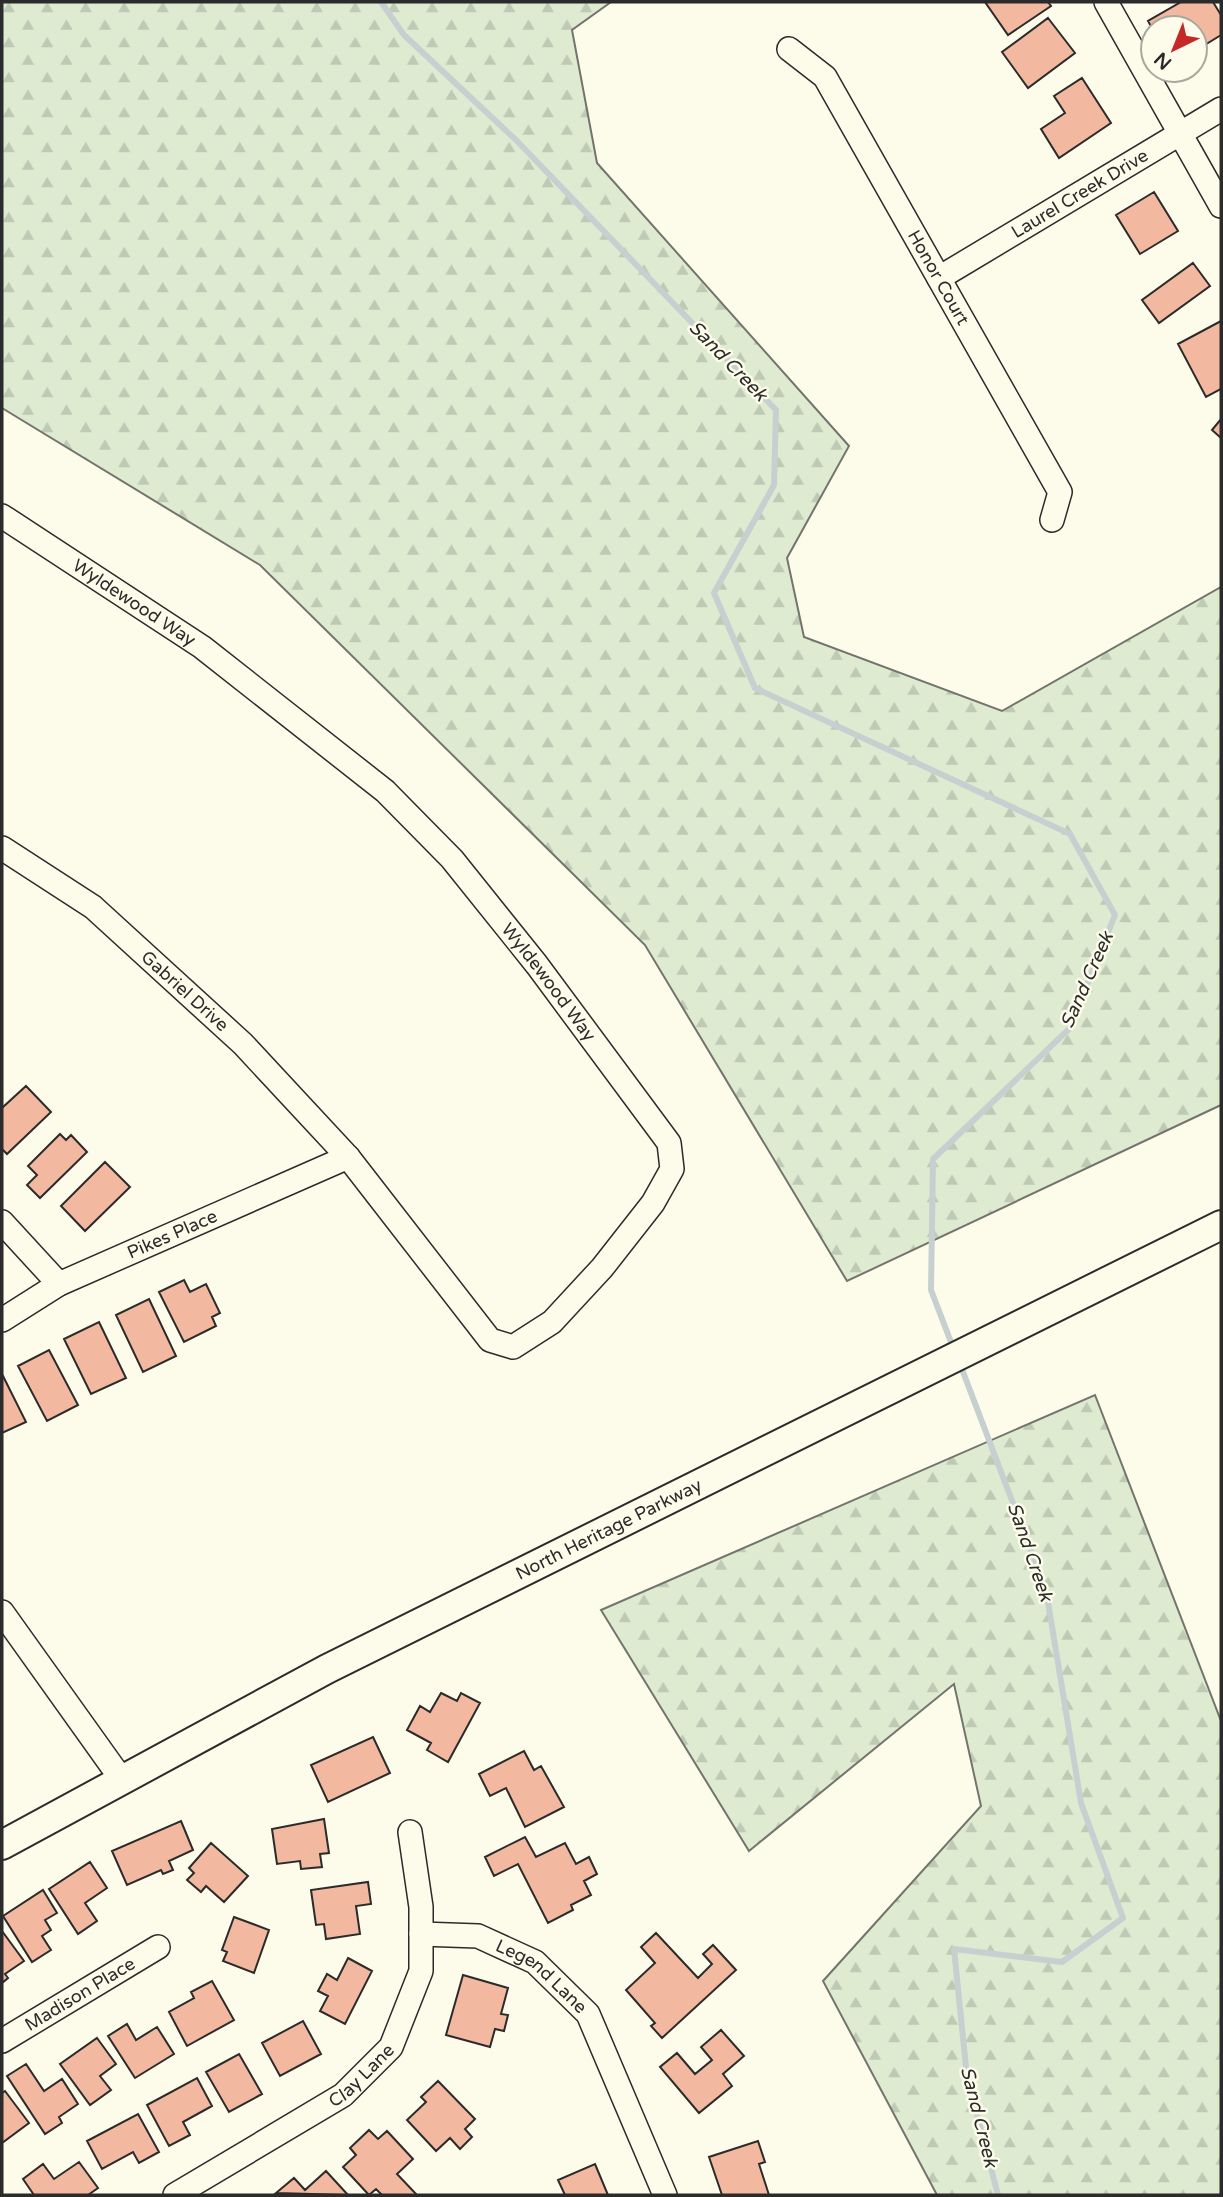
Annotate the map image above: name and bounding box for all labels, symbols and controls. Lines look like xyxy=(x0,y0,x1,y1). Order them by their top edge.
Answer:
north arrow xyxy=(1139,14,1209,84)
text: N xyxy=(1150,47,1176,74)
street label: Laurel Creek Drive xyxy=(1007,144,1152,243)
street label: Honor Court xyxy=(903,226,974,329)
water label: Sand Creek xyxy=(684,316,773,407)
street label: Wyldewood Way xyxy=(68,554,200,651)
street label: Wyldewood Way xyxy=(497,919,601,1046)
water label: Sand Creek xyxy=(1056,927,1119,1031)
street label: Gabriel Drive xyxy=(137,946,233,1036)
street label: Pikes Place xyxy=(124,1205,220,1264)
street label: North Heritage Parkway xyxy=(512,1474,706,1585)
water label: Sand Creek xyxy=(1003,1500,1058,1606)
street label: Legend Lane xyxy=(492,1935,592,2018)
street label: Madison Place xyxy=(21,1952,139,2036)
street label: Clay Lane xyxy=(324,2039,399,2112)
water label: Sand Creek xyxy=(956,2064,1003,2171)

